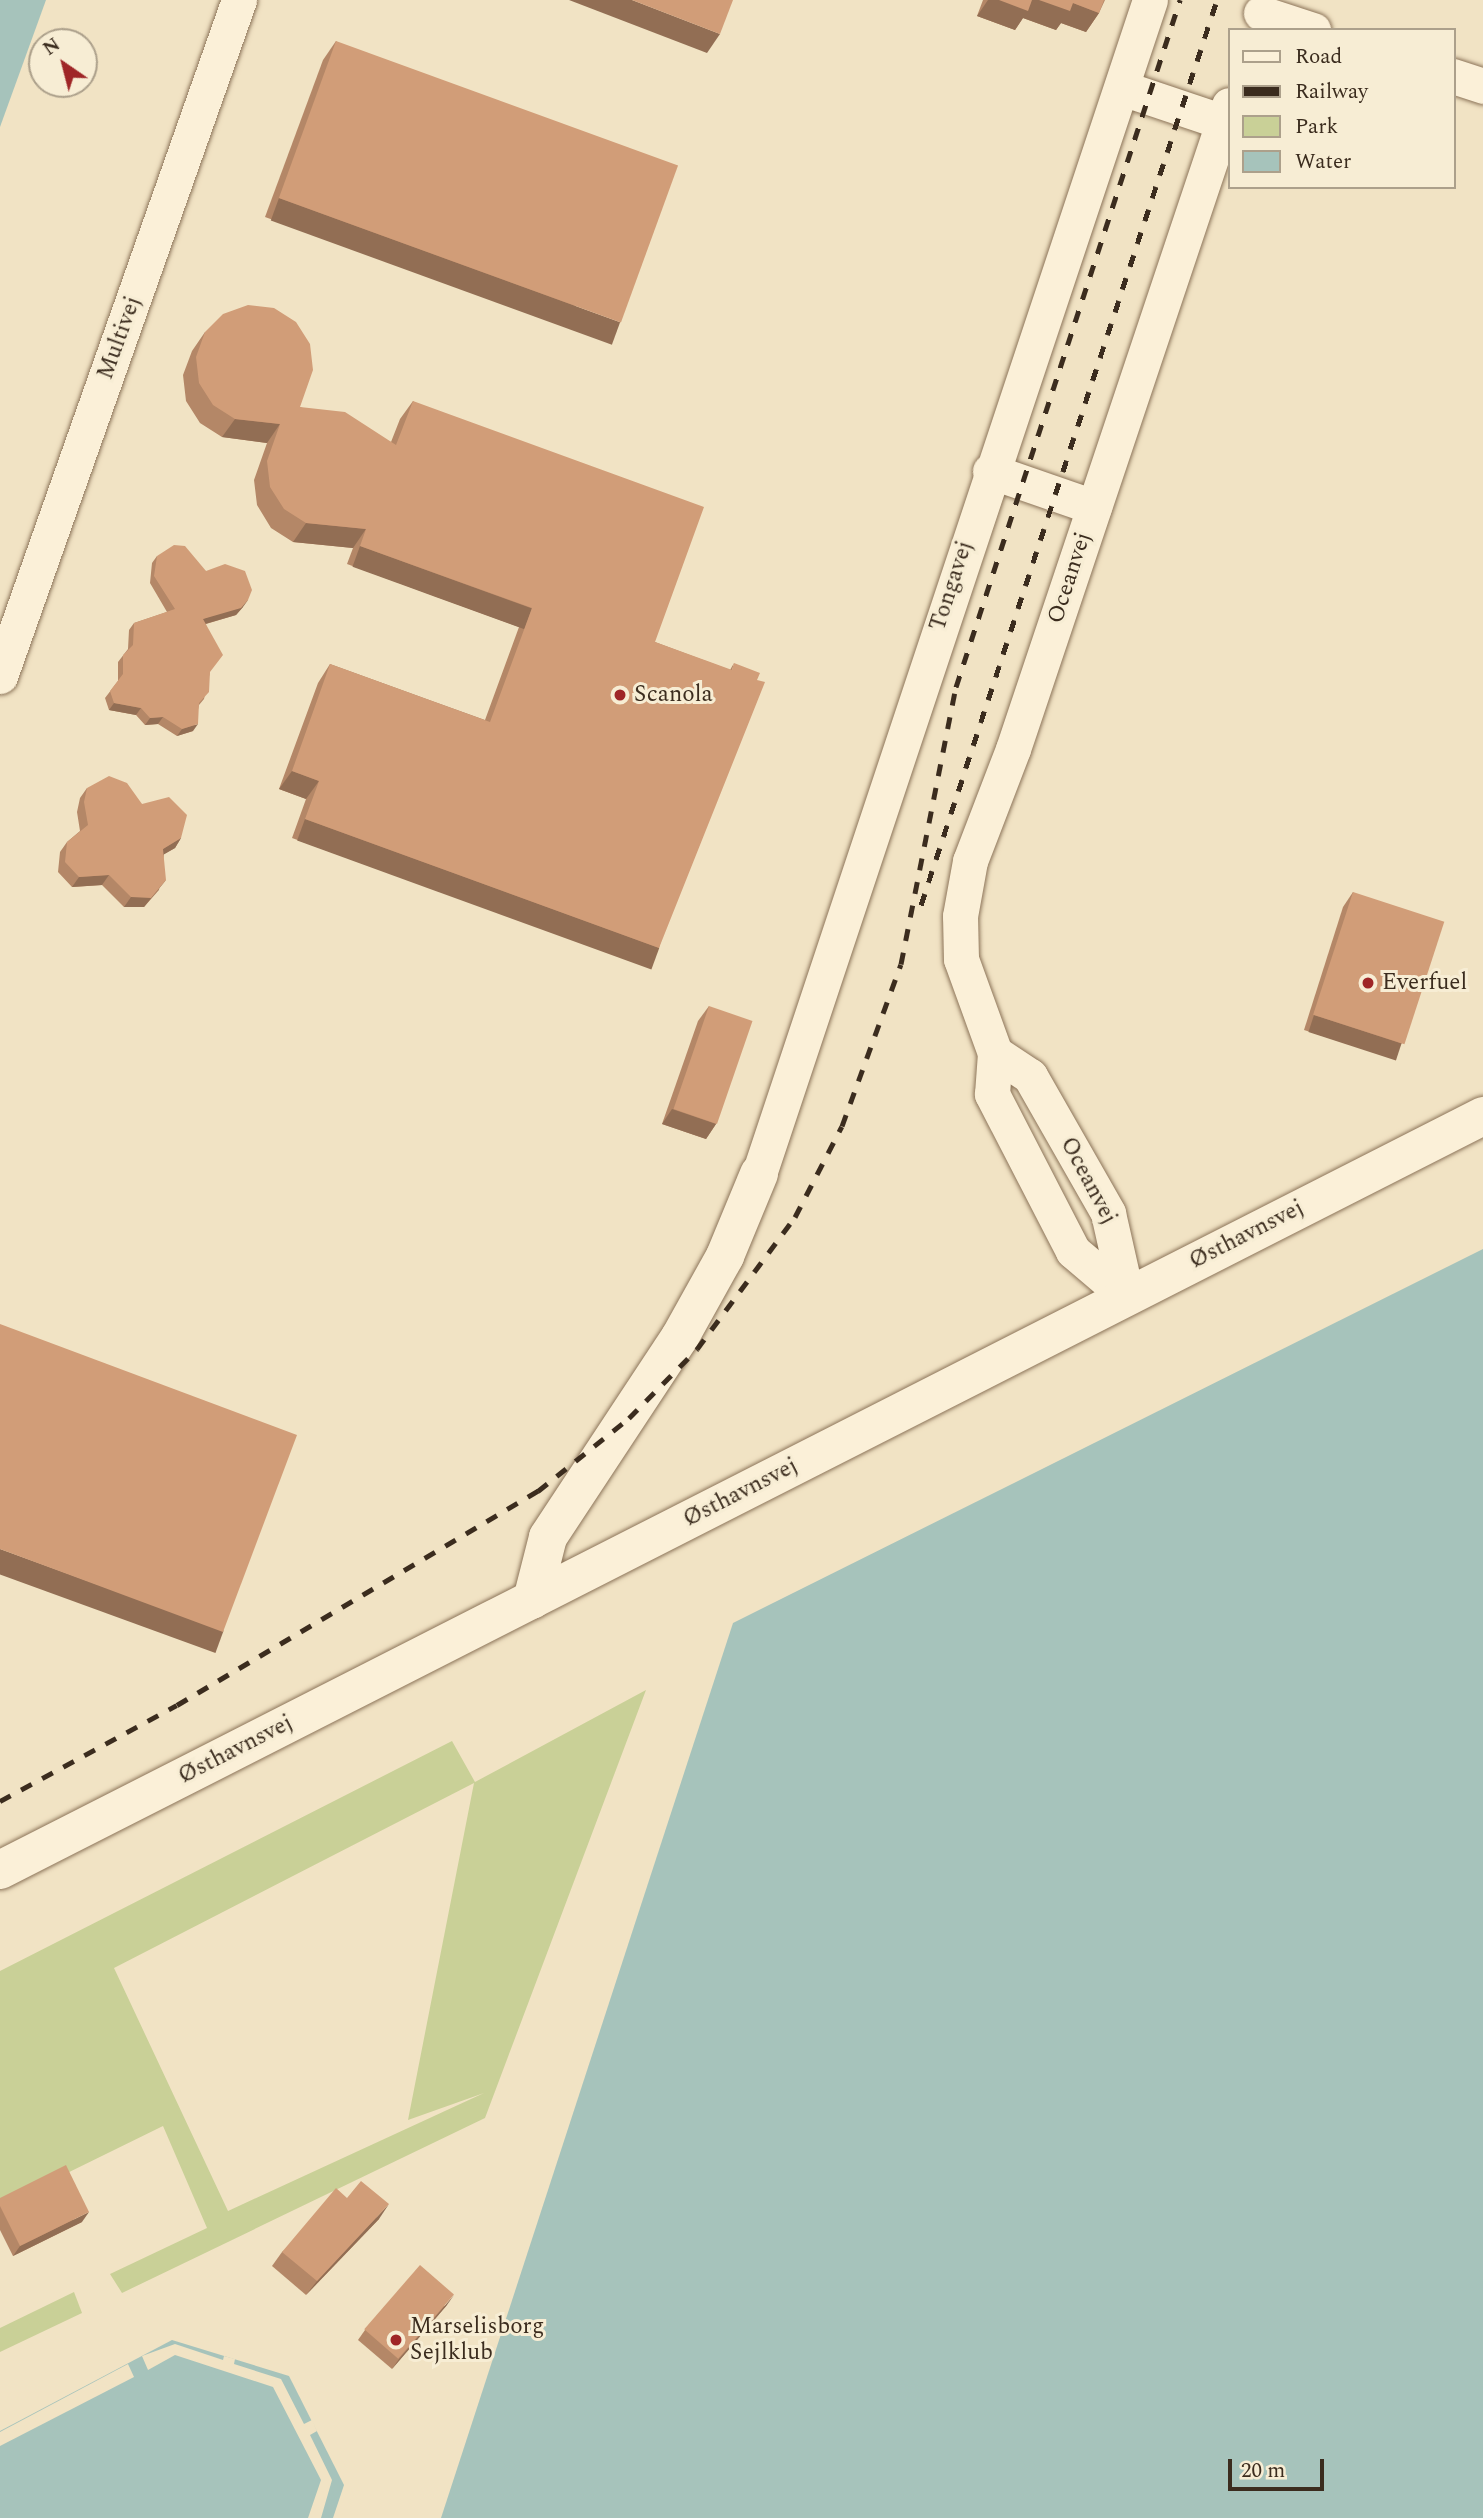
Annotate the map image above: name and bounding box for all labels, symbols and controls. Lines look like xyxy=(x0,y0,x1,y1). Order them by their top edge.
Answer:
north arrow xyxy=(28,28,98,98)
legend xyxy=(1228,28,1455,189)
text: N xyxy=(37,31,66,63)
text: Road xyxy=(1295,41,1342,73)
text: Railway xyxy=(1295,76,1368,108)
text: Park xyxy=(1295,111,1338,143)
text: Water xyxy=(1295,146,1351,178)
street label: Multivej xyxy=(92,293,148,383)
street label: Oceanvej xyxy=(1042,529,1098,627)
street label: Tongavej xyxy=(925,538,979,634)
place label: Scanola xyxy=(634,681,713,709)
marker: Scanola xyxy=(612,687,628,703)
place label: Everfuel xyxy=(1382,969,1467,997)
marker: Everfuel xyxy=(1360,975,1376,991)
street label: Oceanvej xyxy=(1054,1133,1122,1229)
street label: Østhavnsvej xyxy=(1185,1194,1309,1276)
street label: Østhavnsvej xyxy=(679,1452,803,1534)
street label: Østhavnsvej xyxy=(174,1709,298,1791)
place label: Marselisborg Sejlklub xyxy=(410,2313,544,2367)
marker: Marselisborg Sejlklub xyxy=(388,2332,404,2348)
scale bar xyxy=(1231,2444,1327,2488)
text: 20 m xyxy=(1241,2455,1285,2487)

